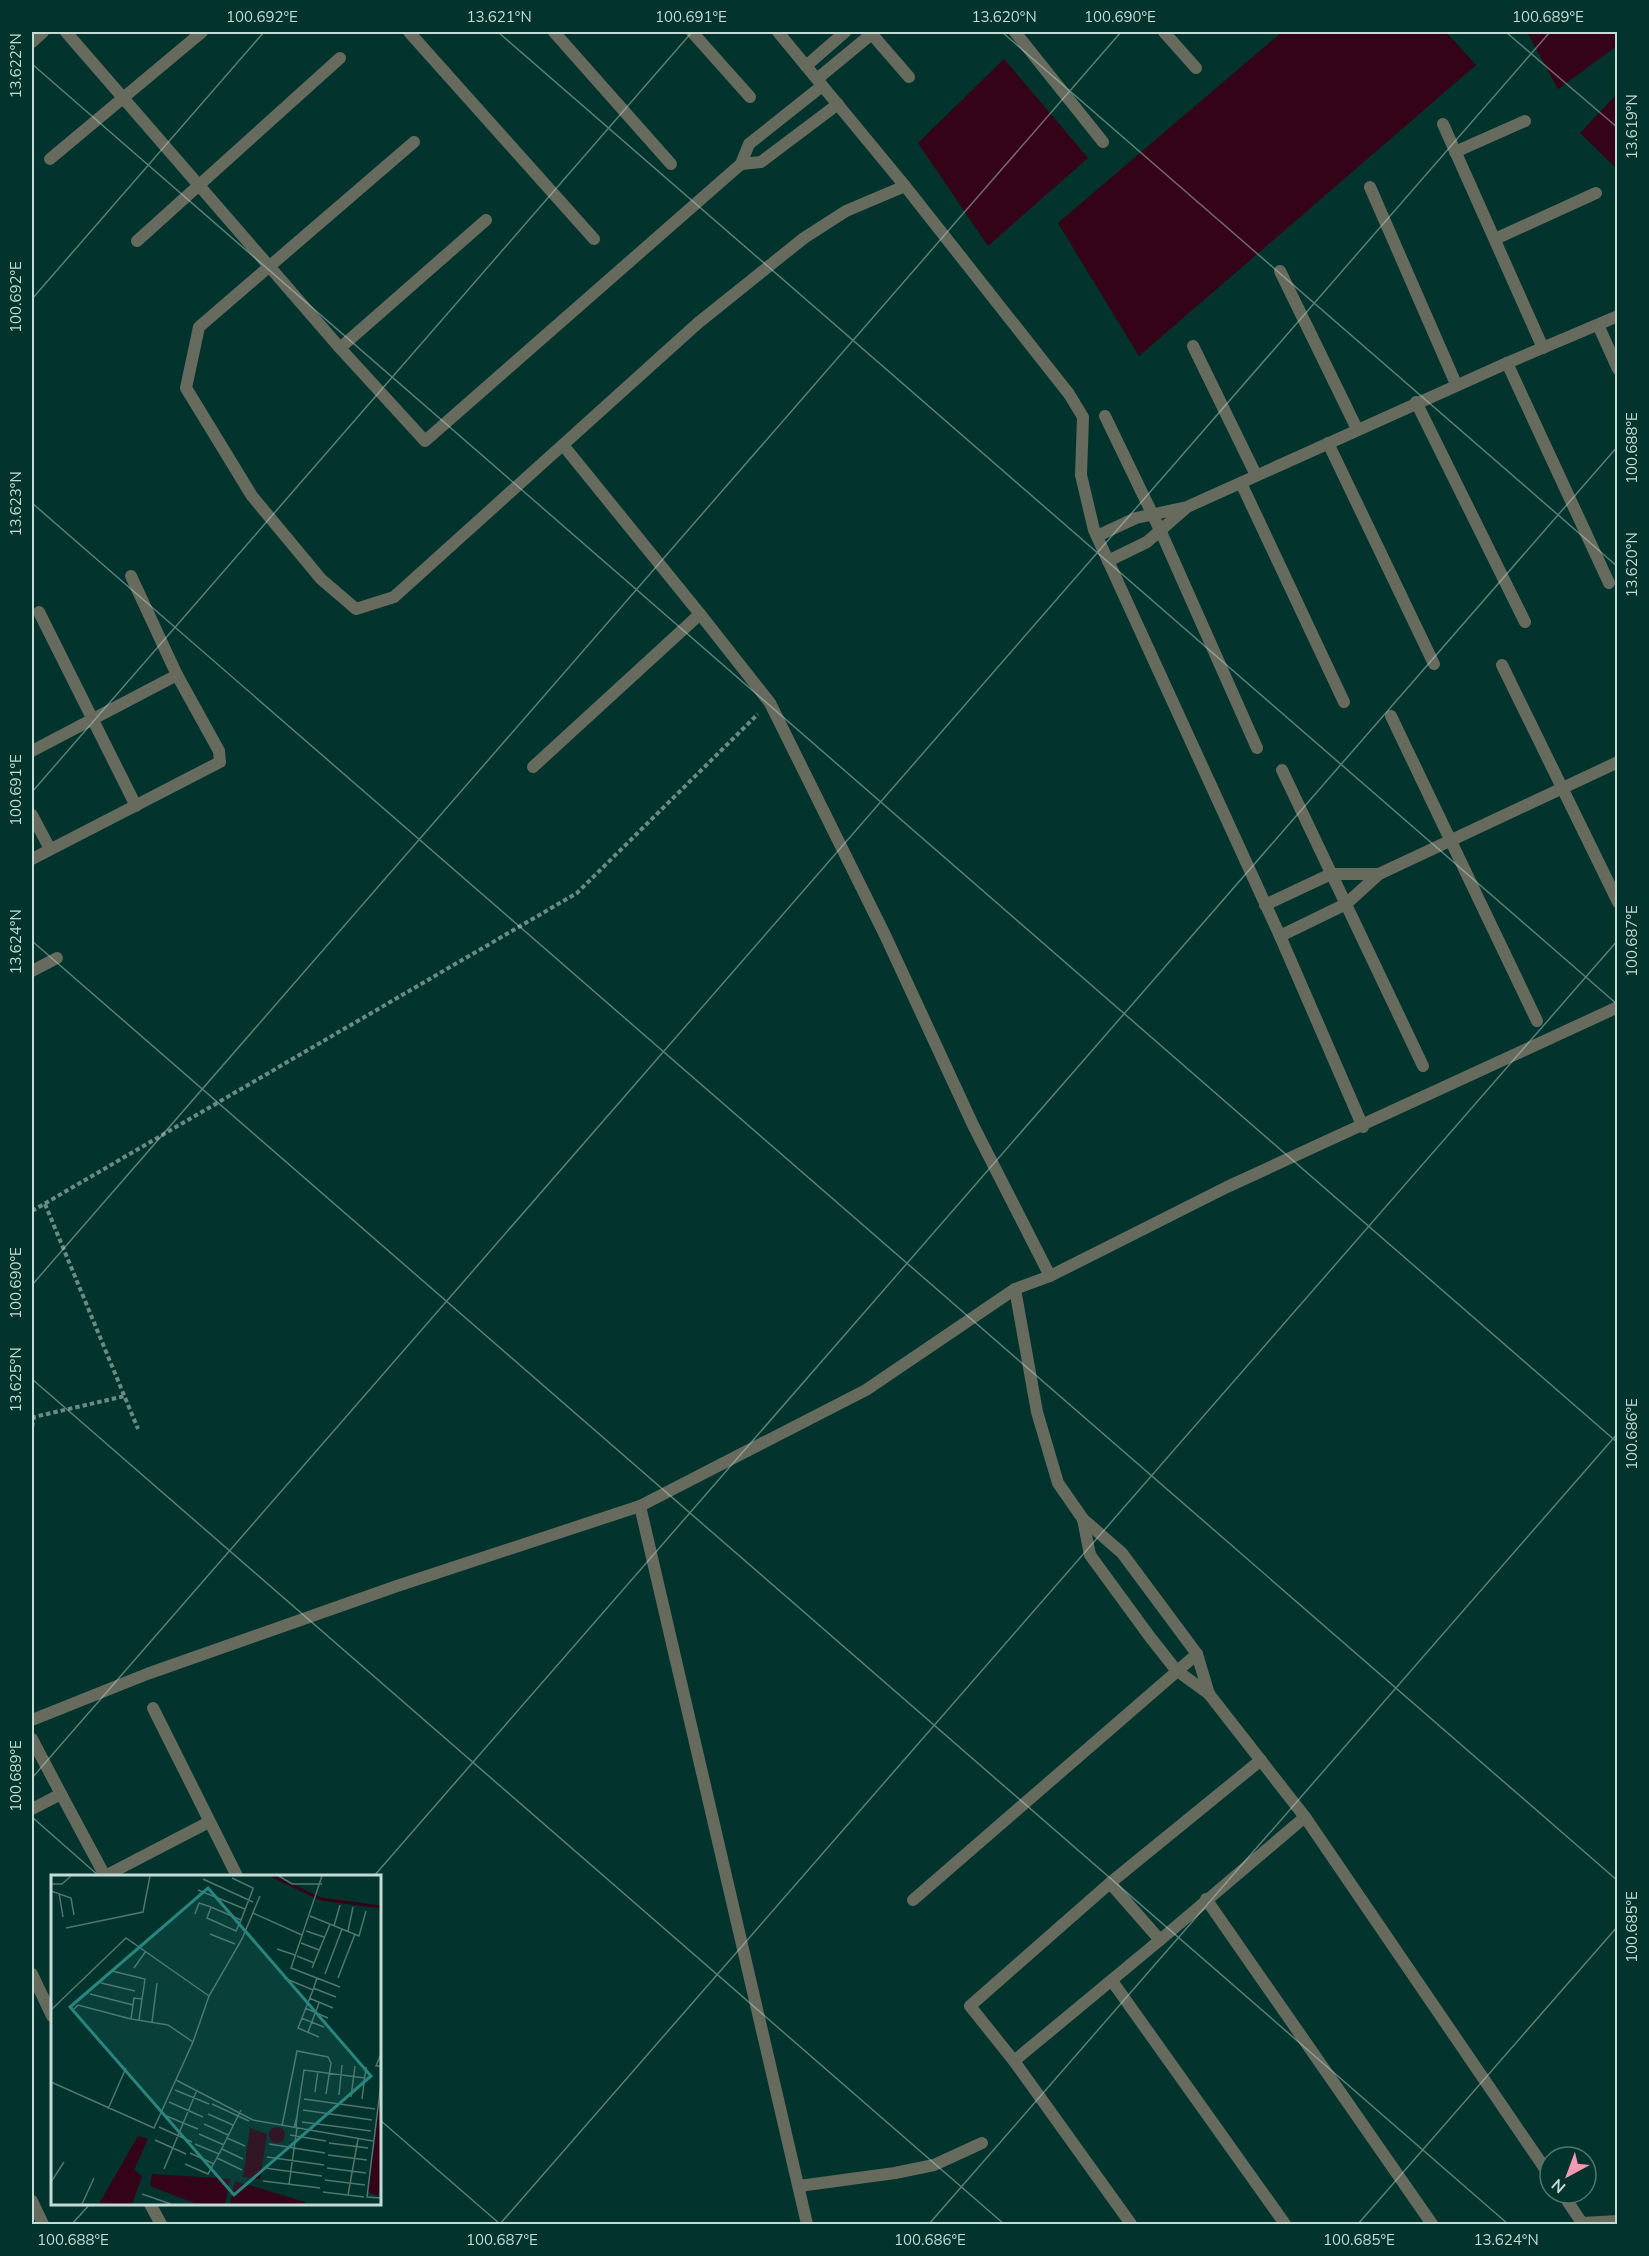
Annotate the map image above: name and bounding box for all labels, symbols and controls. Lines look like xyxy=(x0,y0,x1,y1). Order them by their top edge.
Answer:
text: 100.692°E xyxy=(226,7,298,26)
text: 13.621°N xyxy=(466,7,532,26)
text: 100.691°E xyxy=(655,7,727,26)
text: 13.620°N xyxy=(971,7,1037,26)
text: 100.690°E xyxy=(1084,7,1156,26)
text: 100.689°E xyxy=(1512,7,1584,26)
text: 13.622°N xyxy=(6,33,25,99)
text: 13.619°N xyxy=(1622,94,1641,160)
text: 100.692°E xyxy=(6,261,25,333)
text: 100.688°E xyxy=(1622,412,1641,484)
text: 13.623°N xyxy=(6,471,25,537)
text: 13.620°N xyxy=(1622,532,1641,598)
text: 100.691°E xyxy=(6,754,25,826)
text: 100.687°E xyxy=(1622,905,1641,977)
text: 13.624°N xyxy=(6,909,25,975)
text: 100.690°E xyxy=(6,1247,25,1319)
text: 13.625°N xyxy=(6,1347,25,1413)
text: 100.686°E xyxy=(1622,1398,1641,1470)
text: 100.689°E xyxy=(6,1740,25,1812)
inset map xyxy=(51,1875,381,2205)
text: 100.685°E xyxy=(1622,1891,1641,1963)
north arrow xyxy=(1538,2145,1598,2205)
text: N xyxy=(1547,2175,1569,2198)
text: 100.688°E xyxy=(37,2230,109,2249)
text: 100.687°E xyxy=(466,2230,538,2249)
text: 100.686°E xyxy=(894,2230,966,2249)
text: 100.685°E xyxy=(1323,2230,1395,2249)
text: 13.624°N xyxy=(1473,2230,1539,2249)

